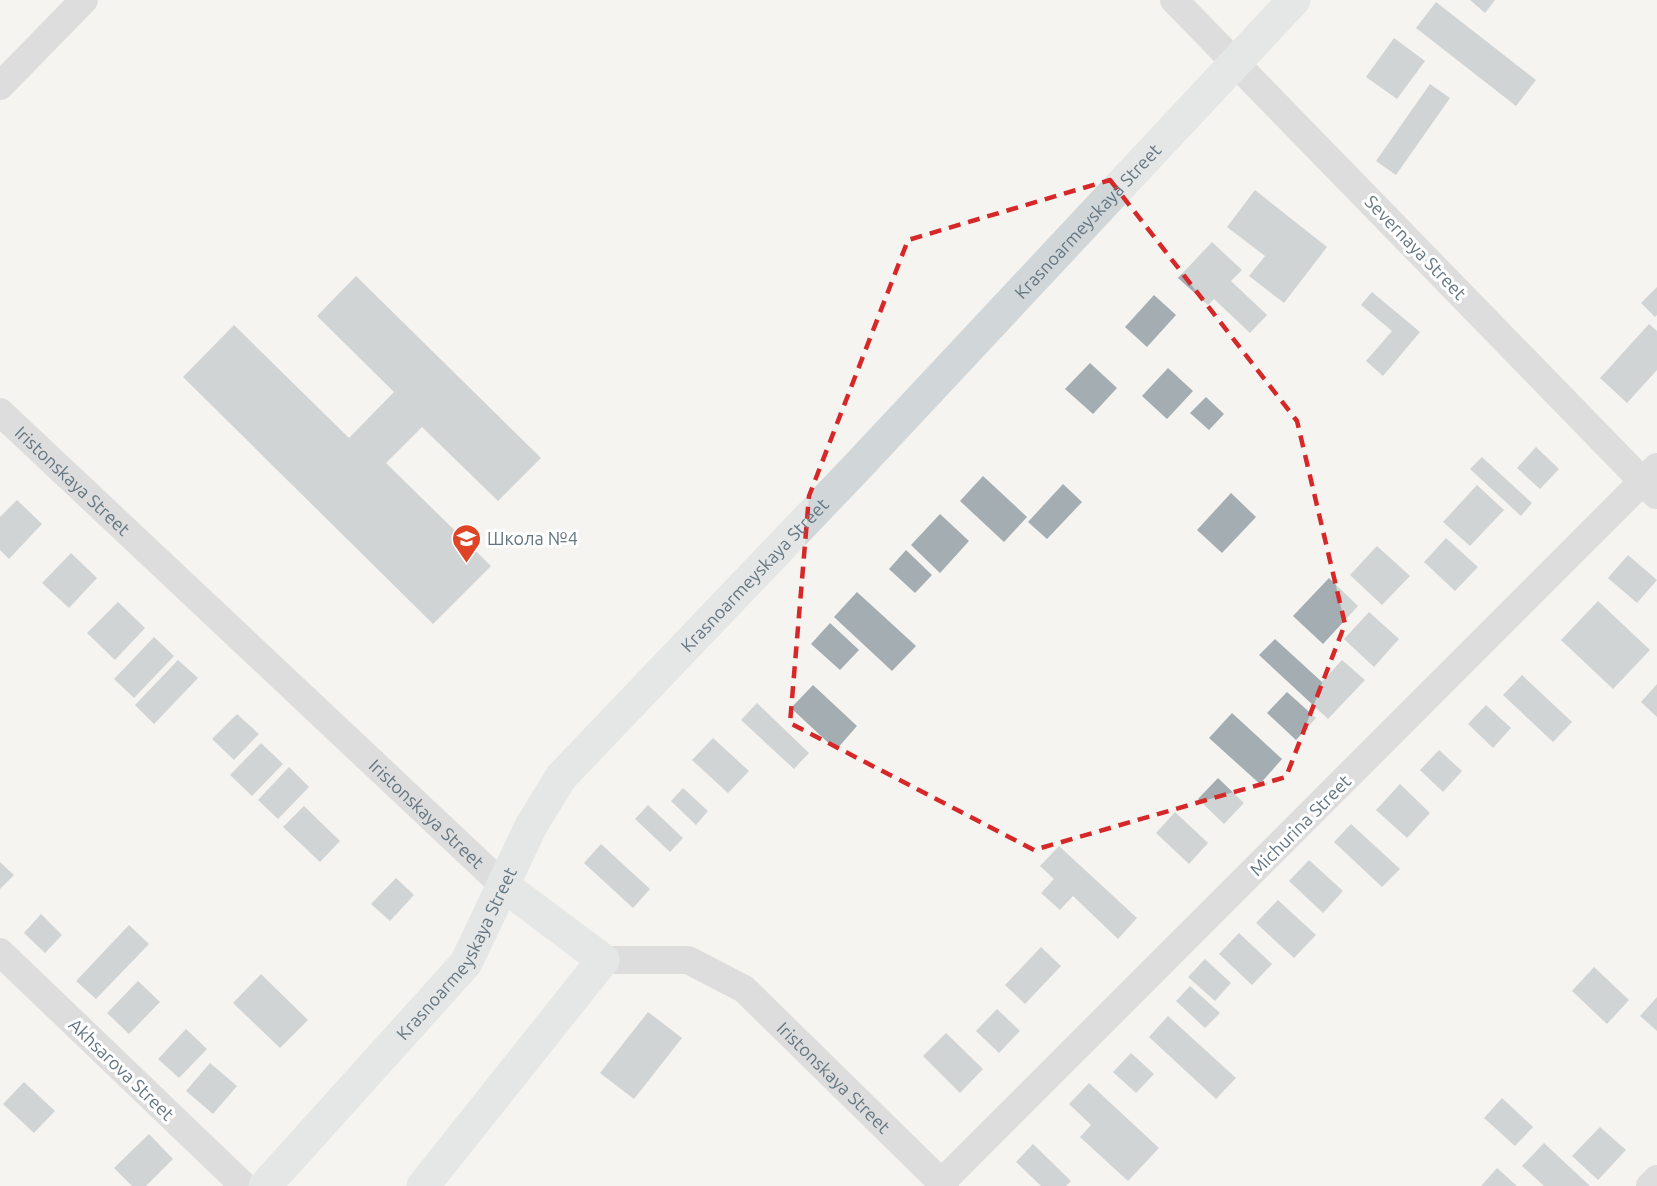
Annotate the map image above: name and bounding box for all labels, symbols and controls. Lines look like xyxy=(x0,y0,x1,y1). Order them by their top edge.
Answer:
street label: Krasnoarmeyskaya Street xyxy=(1010,139,1164,302)
street label: Severnaya Street xyxy=(1361,191,1471,303)
street label: Iristonskaya Street xyxy=(11,422,134,539)
street label: Krasnoarmeyskaya Street xyxy=(676,494,832,656)
school or university icon: Школа №4 xyxy=(450,522,482,564)
place label: Школа №4 xyxy=(487,528,578,548)
street label: Iristonskaya Street xyxy=(365,755,488,872)
street label: Michurina Street xyxy=(1246,771,1354,879)
street label: Krasnoarmeyskaya Street xyxy=(392,864,520,1044)
street label: Akhsarova Street xyxy=(65,1014,179,1124)
street label: Iristonskaya Street xyxy=(773,1018,894,1137)

